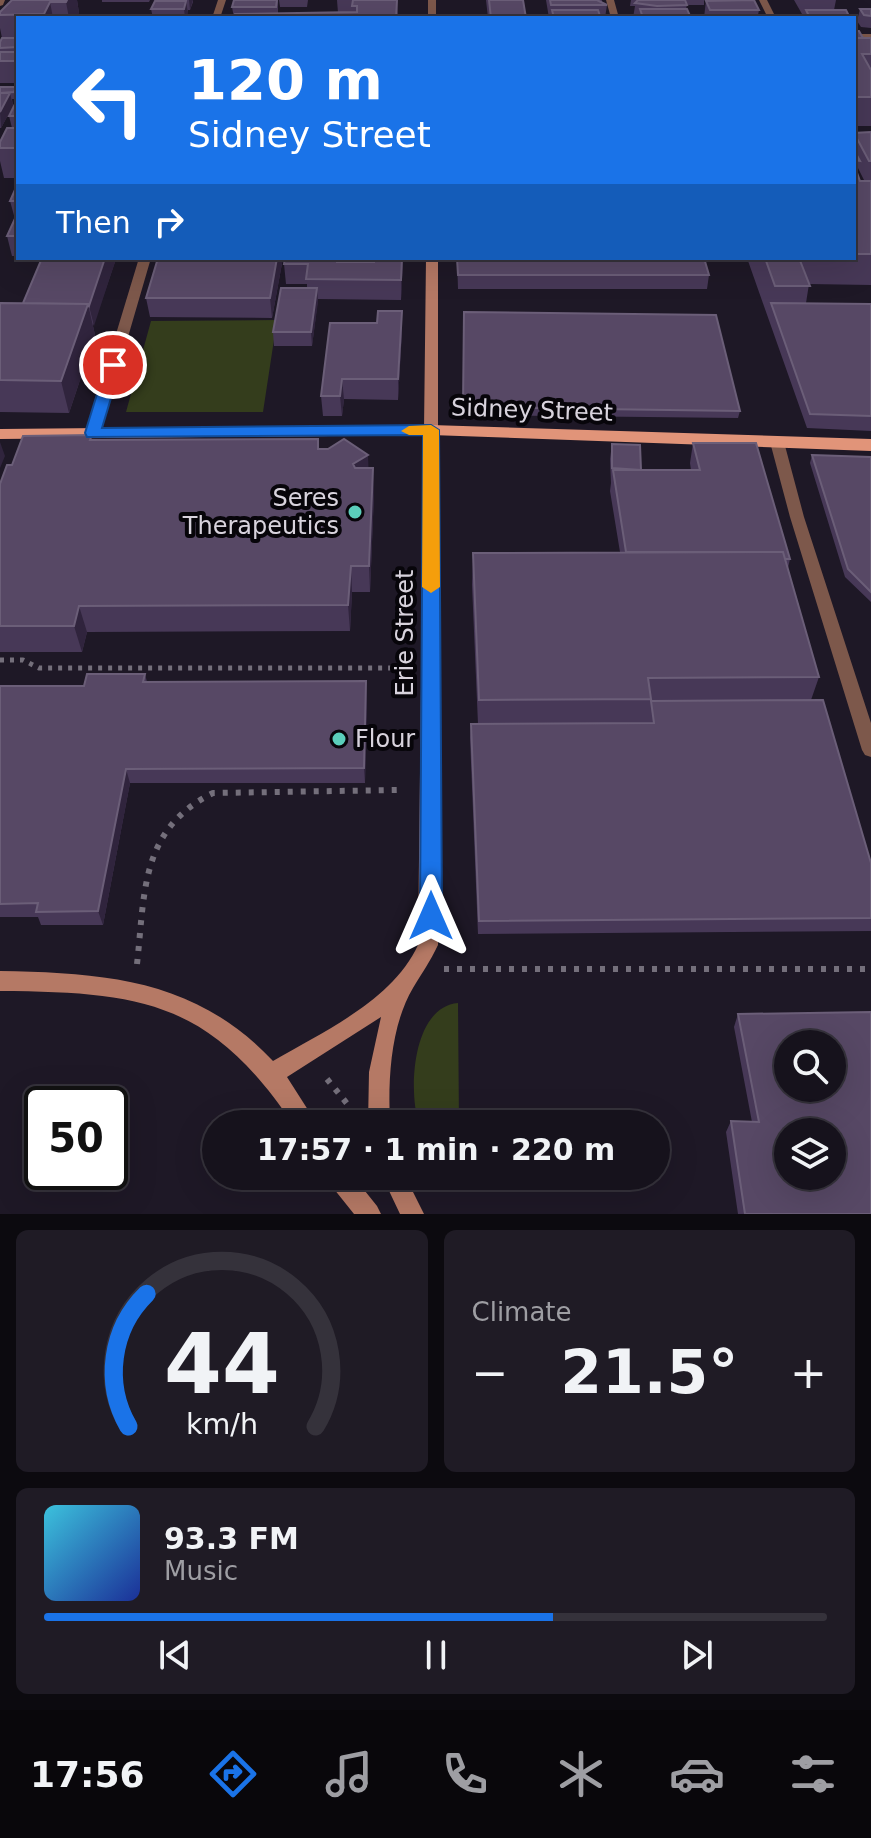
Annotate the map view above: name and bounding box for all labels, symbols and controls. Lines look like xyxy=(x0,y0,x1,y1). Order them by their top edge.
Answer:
text: 120 m xyxy=(188,47,383,112)
icon: left xyxy=(56,48,160,152)
text: Sidney Street xyxy=(188,114,431,155)
icon: right xyxy=(147,200,191,244)
text: Then xyxy=(56,205,131,240)
pin xyxy=(79,331,147,399)
icon: arrive xyxy=(91,343,135,387)
street label: Sidney Street xyxy=(451,393,613,427)
place label: Seres Therapeutics xyxy=(182,484,339,540)
marker: Seres Therapeutics xyxy=(346,503,364,521)
street label: Erie Street xyxy=(391,569,419,697)
place label: Flour xyxy=(355,725,415,753)
marker: Flour xyxy=(330,730,348,748)
position arrow xyxy=(389,874,473,958)
map controls xyxy=(774,1030,846,1190)
button: search xyxy=(774,1030,846,1102)
speed limit sign: 50 xyxy=(24,1086,128,1190)
button: layers xyxy=(774,1118,846,1190)
text: 17:57 · 1 min · 220 m xyxy=(257,1132,615,1167)
text: Climate xyxy=(472,1297,572,1327)
text: 44 xyxy=(164,1316,280,1413)
text: 21.5° xyxy=(560,1337,738,1407)
text: − xyxy=(472,1347,508,1398)
text: + xyxy=(790,1347,827,1398)
text: km/h xyxy=(186,1407,258,1441)
text: 93.3 FM xyxy=(164,1521,299,1556)
text: Music xyxy=(164,1556,238,1586)
icon: previous xyxy=(153,1633,197,1677)
icon: pause xyxy=(414,1633,458,1677)
icon: next xyxy=(675,1633,719,1677)
icon: directions xyxy=(205,1746,261,1802)
icon: music xyxy=(321,1746,377,1802)
icon: phone xyxy=(437,1746,493,1802)
icon: climate xyxy=(553,1746,609,1802)
icon: car xyxy=(669,1746,725,1802)
icon: filters xyxy=(785,1746,841,1802)
text: 17:56 xyxy=(30,1754,145,1795)

